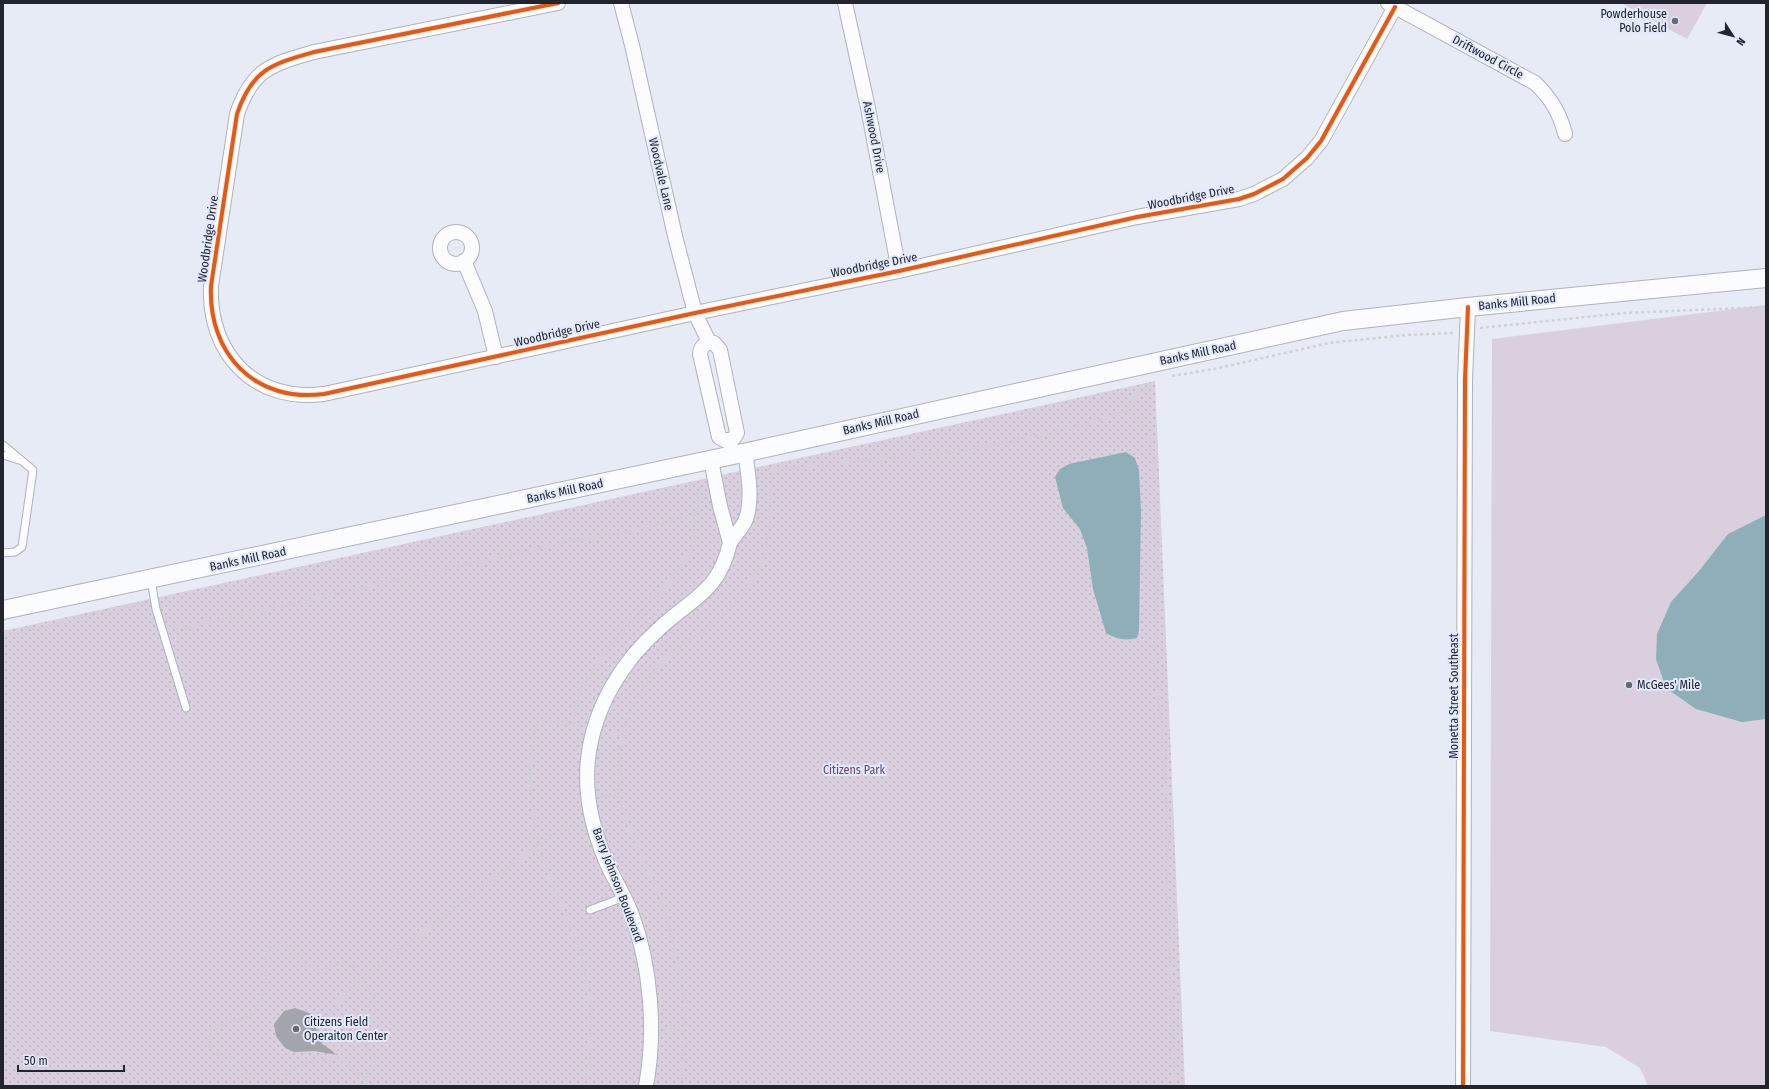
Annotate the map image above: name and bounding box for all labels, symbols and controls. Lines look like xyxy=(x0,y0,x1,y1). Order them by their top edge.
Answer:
place label: Powderhouse Polo Field xyxy=(1600,7,1667,35)
marker: Powderhouse Polo Field xyxy=(1670,16,1680,26)
north arrow xyxy=(1713,16,1753,56)
street label: Driftwood Circle xyxy=(1450,32,1526,82)
text: N xyxy=(1733,35,1748,48)
street label: Ashwood Drive xyxy=(860,100,888,174)
street label: Woodvale Lane xyxy=(646,136,676,212)
street label: Woodbridge Drive xyxy=(1147,182,1235,212)
street label: Woodbridge Drive xyxy=(195,195,221,283)
street label: Woodbridge Drive xyxy=(830,250,918,280)
street label: Banks Mill Road xyxy=(1478,291,1556,313)
street label: Woodbridge Drive xyxy=(513,316,601,350)
street label: Banks Mill Road xyxy=(1158,338,1238,368)
street label: Banks Mill Road xyxy=(842,406,920,438)
street label: Banks Mill Road xyxy=(525,476,605,506)
street label: Banks Mill Road xyxy=(208,544,288,574)
street label: Monetta Street Southeast xyxy=(1447,633,1461,759)
place label: McGees' Mile xyxy=(1637,678,1700,692)
marker: McGees' Mile xyxy=(1624,680,1634,690)
park label: Citizens Park xyxy=(823,763,886,777)
street label: Barry Johnson Boulevard xyxy=(590,826,646,944)
place label: Citizens Field Operaiton Center xyxy=(304,1015,389,1043)
marker: Citizens Field Operaiton Center xyxy=(291,1024,301,1034)
scale bar xyxy=(18,1047,124,1073)
text: 50 m xyxy=(24,1054,48,1068)

